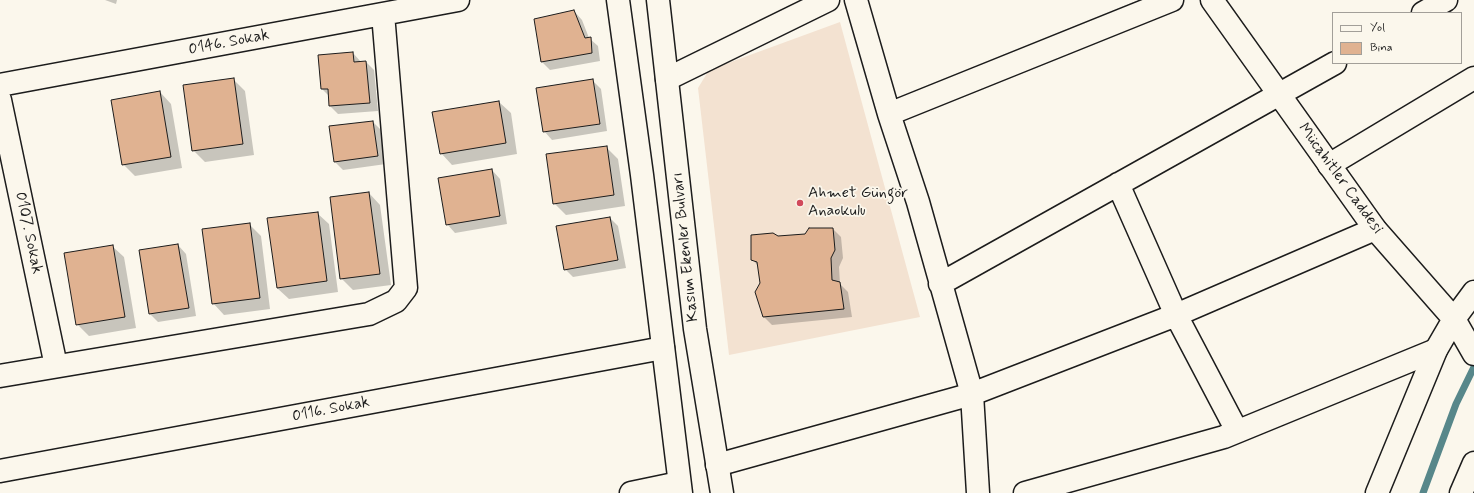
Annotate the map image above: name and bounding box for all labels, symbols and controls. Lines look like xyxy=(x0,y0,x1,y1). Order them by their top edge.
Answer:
legend xyxy=(1332,12,1462,64)
text: Yol xyxy=(1370,20,1385,36)
street label: 0146. Sokak xyxy=(187,26,271,60)
text: Bina xyxy=(1370,40,1393,56)
street label: Mücahitler Caddesi xyxy=(1293,120,1387,238)
street label: Kasım Ekenler Bulvarı xyxy=(669,171,703,323)
place label: Ahmet Güngör Anaokulu xyxy=(808,184,908,222)
street label: 0107. Sokak xyxy=(10,190,46,276)
marker: Ahmet Güngör Anaokulu xyxy=(795,198,805,208)
street label: 0116. Sokak xyxy=(291,393,371,427)

